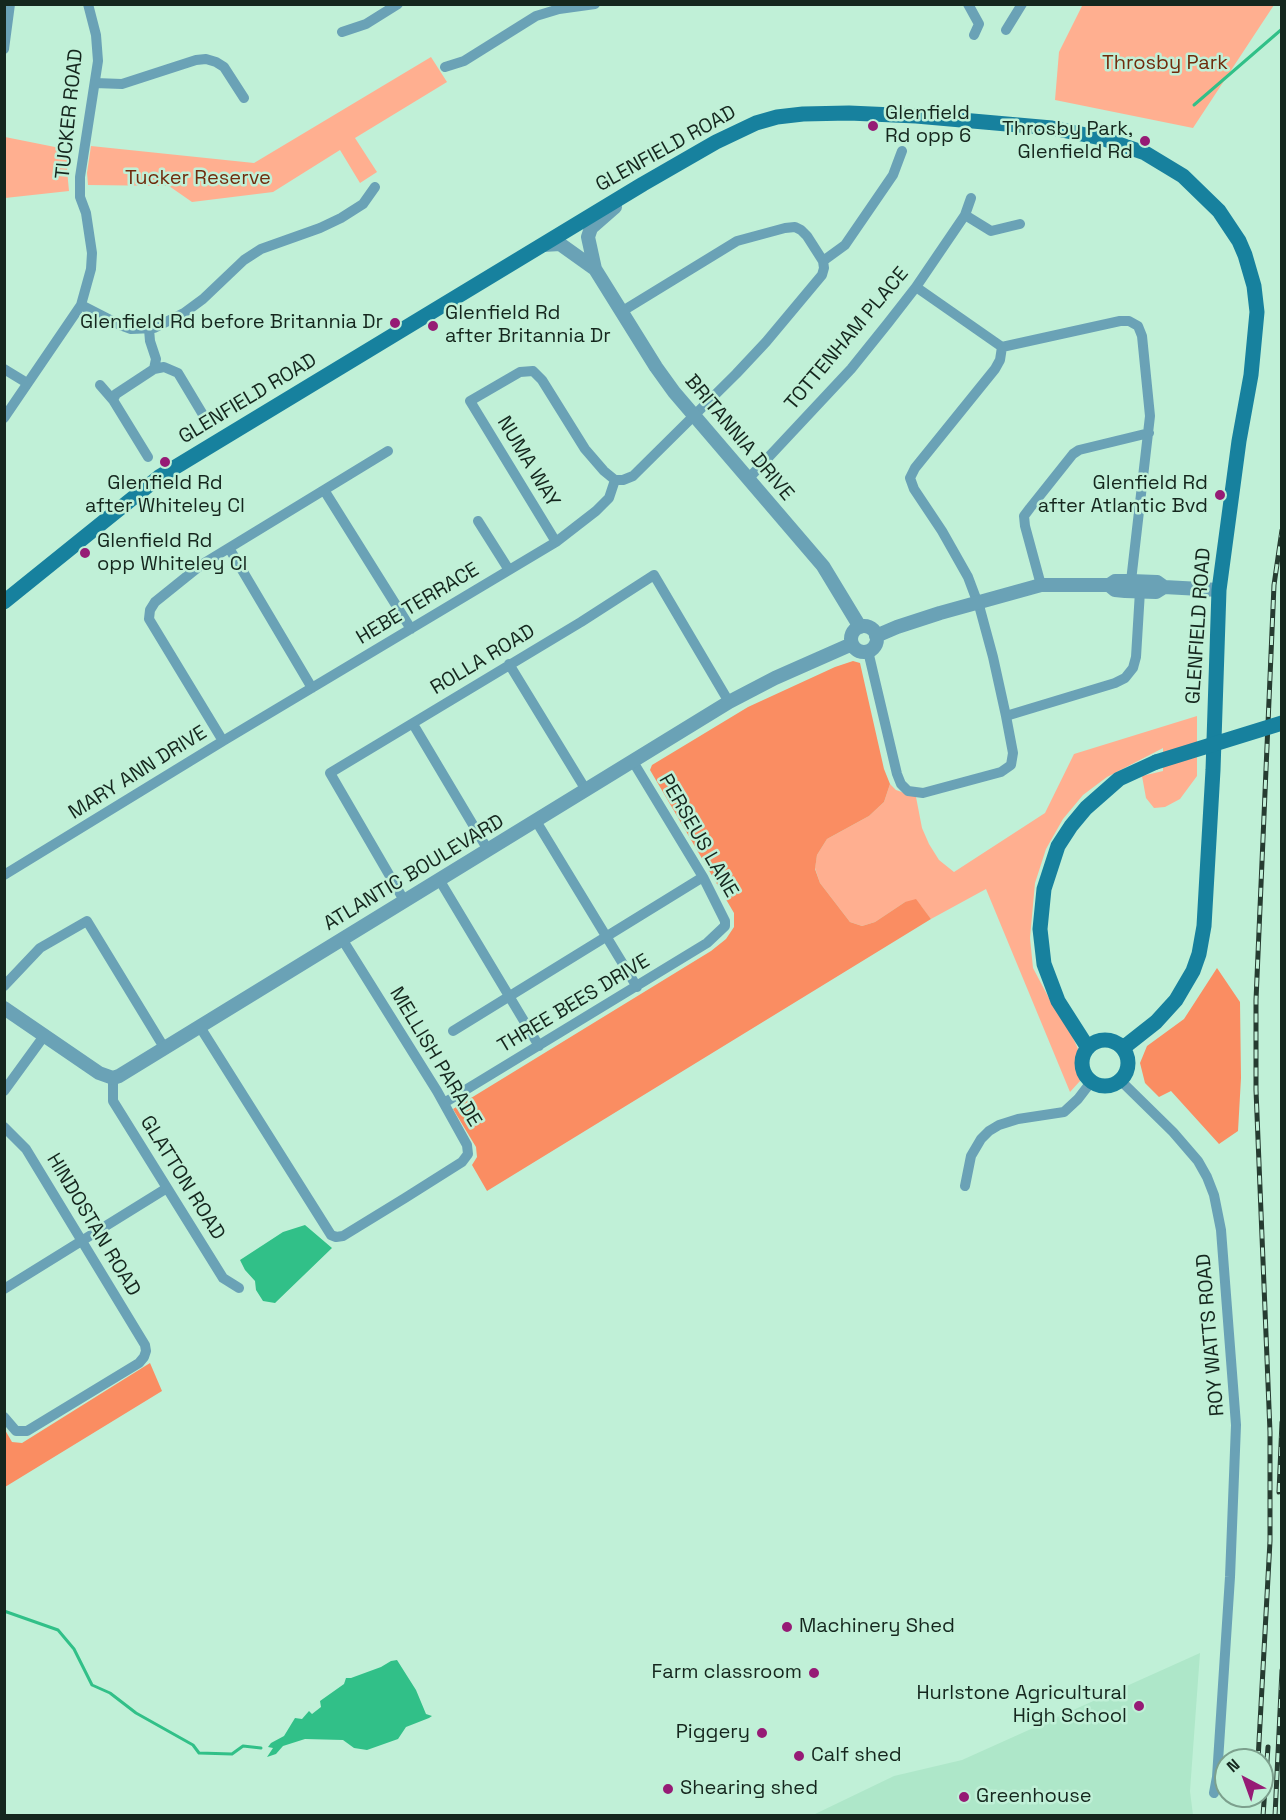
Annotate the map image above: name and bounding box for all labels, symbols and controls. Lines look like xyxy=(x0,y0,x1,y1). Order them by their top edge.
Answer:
street label: TUCKER ROAD xyxy=(51,48,89,180)
park label: Throsby Park xyxy=(1102,52,1228,76)
street label: GLENFIELD ROAD xyxy=(592,101,740,197)
place label: Glenfield Rd opp 6 xyxy=(885,102,971,149)
place label: Throsby Park, Glenfield Rd xyxy=(1002,118,1133,165)
marker: Glenfield Rd opp 6 xyxy=(866,119,880,133)
marker: Throsby Park, Glenfield Rd xyxy=(1138,134,1152,148)
park label: Tucker Reserve xyxy=(125,167,271,191)
street label: TOTTENHAM PLACE xyxy=(780,263,914,415)
place label: Glenfield Rd after Britannia Dr xyxy=(445,302,611,349)
place label: Glenfield Rd before Britannia Dr xyxy=(80,311,383,335)
marker: Glenfield Rd before Britannia Dr xyxy=(388,316,402,330)
marker: Glenfield Rd after Britannia Dr xyxy=(426,319,440,333)
street label: GLENFIELD ROAD xyxy=(175,348,321,450)
street label: BRITANNIA DRIVE xyxy=(679,370,799,506)
street label: NUMA WAY xyxy=(491,412,565,512)
marker: Glenfield Rd after Whiteley Cl xyxy=(158,455,172,469)
place label: Glenfield Rd after Whiteley Cl xyxy=(85,472,245,519)
place label: Glenfield Rd after Atlantic Bvd xyxy=(1038,472,1208,519)
marker: Glenfield Rd after Atlantic Bvd xyxy=(1213,488,1227,502)
place label: Glenfield Rd opp Whiteley Cl xyxy=(97,530,247,577)
marker: Glenfield Rd opp Whiteley Cl xyxy=(78,546,92,560)
street label: GLENFIELD ROAD xyxy=(1182,547,1216,705)
street label: HEBE TERRACE xyxy=(352,558,484,650)
street label: ROLLA ROAD xyxy=(427,620,539,700)
street label: MARY ANN DRIVE xyxy=(65,721,211,825)
street label: PERSEUS LANE xyxy=(653,770,743,902)
street label: ATLANTIC BOULEVARD xyxy=(319,810,509,936)
street label: THREE BEES DRIVE xyxy=(494,949,654,1059)
street label: MELLISH PARADE xyxy=(384,983,486,1131)
street label: GLATTON ROAD xyxy=(134,1112,230,1244)
street label: HINDOSTAN ROAD xyxy=(41,1149,145,1301)
street label: ROY WATTS ROAD xyxy=(1192,1253,1230,1417)
place label: Machinery Shed xyxy=(799,1615,955,1639)
marker: Machinery Shed xyxy=(780,1620,794,1634)
place label: Farm classroom xyxy=(652,1661,802,1685)
marker: Farm classroom xyxy=(807,1666,821,1680)
place label: Hurlstone Agricultural High School xyxy=(916,1682,1127,1729)
marker: Hurlstone Agricultural High School xyxy=(1132,1699,1146,1713)
place label: Piggery xyxy=(676,1721,750,1745)
marker: Piggery xyxy=(755,1726,769,1740)
place label: Calf shed xyxy=(811,1744,902,1768)
north arrow xyxy=(1214,1748,1274,1808)
marker: Calf shed xyxy=(792,1749,806,1763)
text: N xyxy=(1222,1754,1244,1777)
place label: Shearing shed xyxy=(680,1777,818,1801)
marker: Shearing shed xyxy=(661,1782,675,1796)
place label: Greenhouse xyxy=(976,1785,1092,1809)
marker: Greenhouse xyxy=(957,1790,971,1804)

